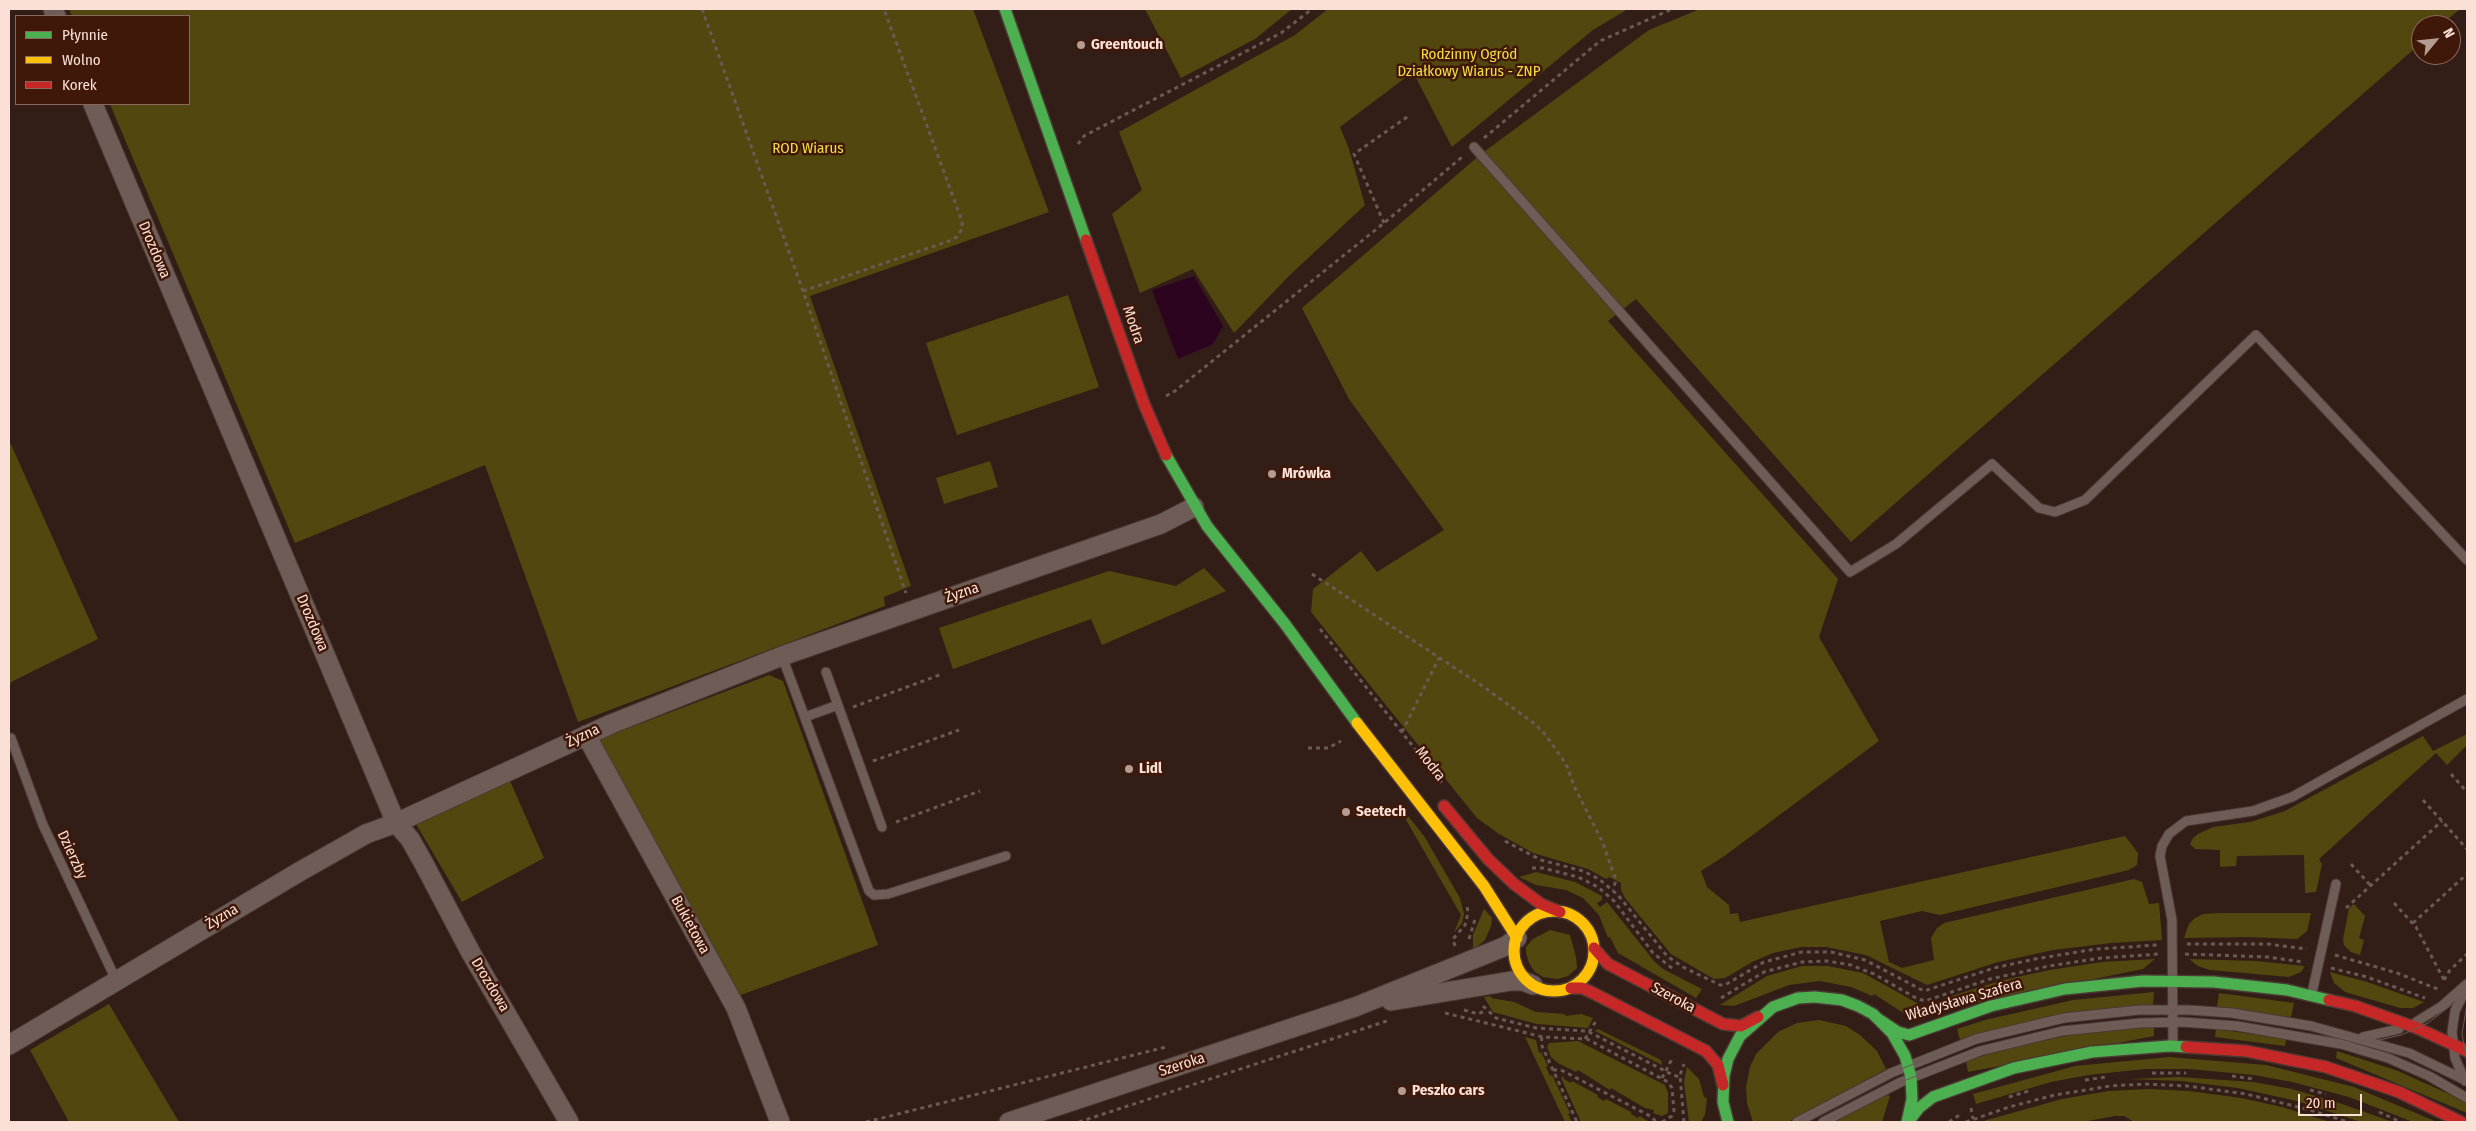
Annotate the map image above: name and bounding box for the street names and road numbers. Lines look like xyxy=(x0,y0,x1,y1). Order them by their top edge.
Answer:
street label: Drozdowa xyxy=(134,219,174,281)
street label: Modra xyxy=(1118,304,1148,346)
street label: Żyzna xyxy=(943,579,981,607)
street label: Drozdowa xyxy=(292,592,332,654)
street label: Żyzna xyxy=(563,721,603,751)
street label: Modra xyxy=(1411,743,1449,785)
street label: Dzierzby xyxy=(53,828,91,882)
street label: Bukietowa xyxy=(667,893,713,957)
street label: Żyzna xyxy=(202,900,242,934)
street label: Drozdowa xyxy=(467,955,513,1015)
street label: Władysława Szafera xyxy=(1904,975,2024,1025)
street label: Szeroka xyxy=(1648,979,1698,1017)
street label: Szeroka xyxy=(1157,1049,1207,1081)

